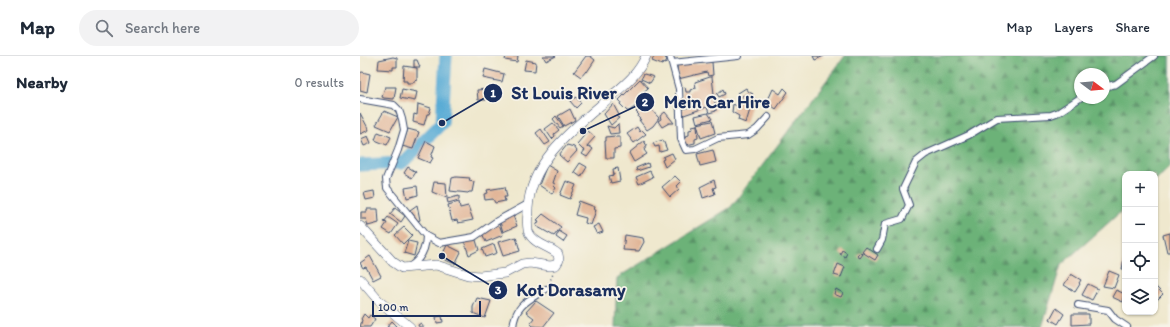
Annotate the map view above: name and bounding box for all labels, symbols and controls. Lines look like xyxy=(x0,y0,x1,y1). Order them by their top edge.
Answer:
search box xyxy=(79,10,359,46)
text: Map xyxy=(20,16,55,39)
icon: search xyxy=(93,17,115,39)
text: Search here xyxy=(125,19,200,37)
text: Map xyxy=(1007,19,1032,36)
text: Layers xyxy=(1054,19,1093,36)
text: Share xyxy=(1115,19,1150,36)
north arrow xyxy=(1074,68,1110,104)
text: Nearby xyxy=(16,72,68,92)
text: 0 results xyxy=(294,75,344,90)
callout: St Louis River xyxy=(483,78,624,108)
text: St Louis River xyxy=(511,82,618,104)
text: 1 xyxy=(490,86,496,100)
callout: Mein Car Hire xyxy=(635,87,778,117)
text: Mein Car Hire xyxy=(664,91,770,113)
text: 2 xyxy=(642,95,649,109)
map controls xyxy=(1122,171,1158,315)
button: + xyxy=(1122,171,1158,207)
button: − xyxy=(1122,207,1158,243)
button: locate xyxy=(1122,243,1158,279)
callout: Kot Dorasamy xyxy=(488,275,634,305)
text: Kot Dorasamy xyxy=(516,279,626,301)
button: layers xyxy=(1122,279,1158,315)
text: 3 xyxy=(495,283,502,297)
scale bar xyxy=(372,299,481,318)
text: 100 m xyxy=(378,301,408,314)

